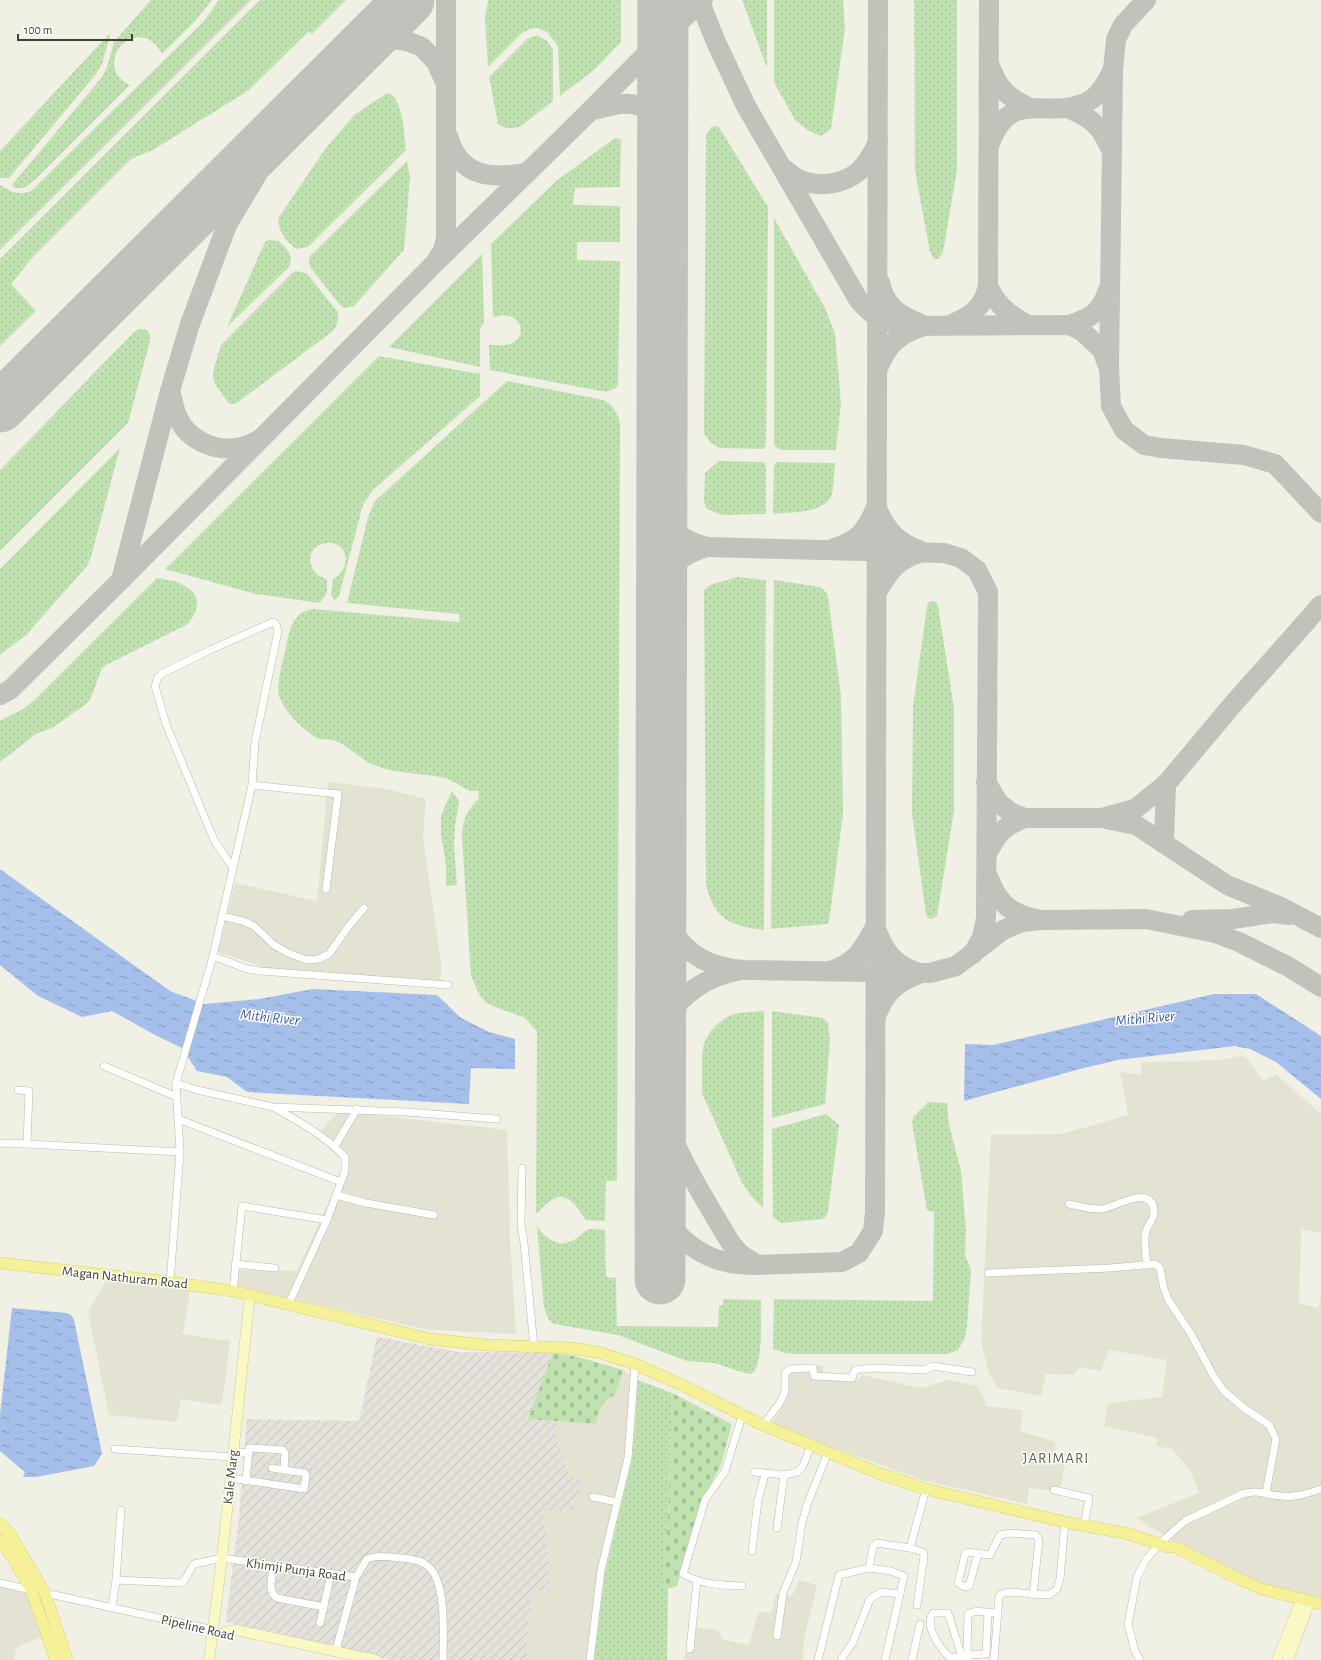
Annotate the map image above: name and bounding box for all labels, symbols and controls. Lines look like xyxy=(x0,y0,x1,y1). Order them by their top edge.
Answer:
scale bar xyxy=(18,16,132,42)
text: 100 m xyxy=(24,24,52,36)
water label: Mithi River xyxy=(239,1007,302,1028)
water label: Mithi River xyxy=(1115,1008,1177,1029)
street label: Magan Nathuram Road xyxy=(61,1264,188,1292)
street label: Kale Marg xyxy=(221,1449,241,1505)
district label: JARIMARI xyxy=(1023,1451,1089,1466)
street label: Khimji Punja Road xyxy=(245,1556,347,1584)
street label: Pipeline Road xyxy=(160,1613,236,1643)

